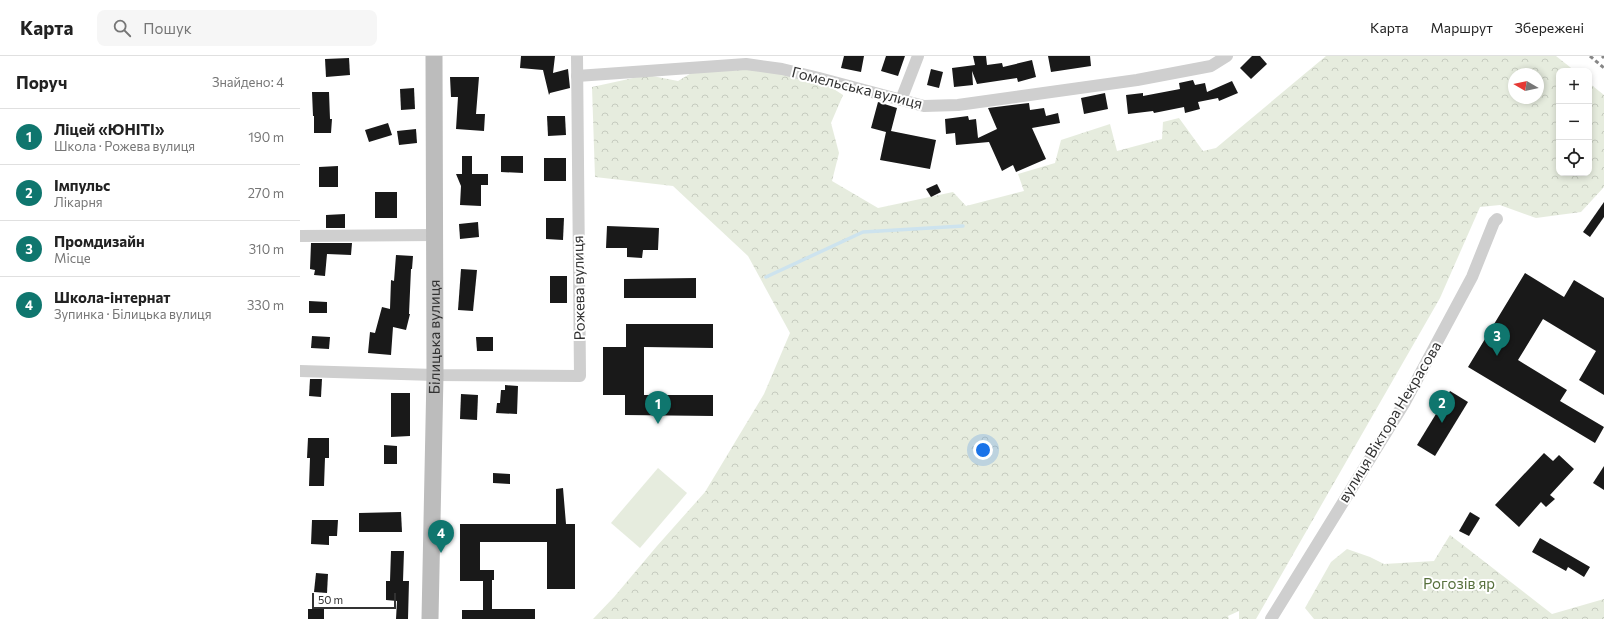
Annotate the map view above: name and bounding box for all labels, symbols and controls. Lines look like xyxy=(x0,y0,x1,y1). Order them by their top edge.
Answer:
search box xyxy=(97,10,377,46)
text: Карта xyxy=(20,16,73,39)
icon: search xyxy=(111,17,133,39)
text: Пошук xyxy=(143,19,192,37)
text: Карта xyxy=(1370,19,1409,36)
text: Маршрут xyxy=(1431,19,1493,36)
text: Збережені xyxy=(1515,19,1584,36)
street label: Гомельська вулиця xyxy=(790,62,924,112)
north arrow xyxy=(1508,68,1544,104)
map controls xyxy=(1556,68,1592,176)
button: + xyxy=(1556,68,1592,104)
text: Поруч xyxy=(16,72,67,93)
text: Знайдено: 4 xyxy=(212,74,284,90)
button: − xyxy=(1556,104,1592,140)
text: Ліцей «ЮНІТІ» xyxy=(54,120,164,138)
text: 1 xyxy=(26,129,32,145)
text: 190 m xyxy=(248,129,284,145)
text: Школа · Рожева вулиця xyxy=(54,138,195,154)
button: locate xyxy=(1556,140,1592,176)
text: Імпульс xyxy=(54,176,110,194)
text: 2 xyxy=(25,185,33,201)
text: 270 m xyxy=(248,185,284,201)
text: Лікарня xyxy=(54,194,103,210)
text: Промдизайн xyxy=(54,232,145,250)
street label: Рожева вулиця xyxy=(568,235,588,341)
text: 3 xyxy=(25,241,33,257)
text: 310 m xyxy=(249,241,284,257)
text: Місце xyxy=(54,250,91,266)
street label: Білицька вулиця xyxy=(425,280,443,395)
text: Школа-інтернат xyxy=(54,288,171,306)
text: 4 xyxy=(25,297,33,313)
text: 330 m xyxy=(247,297,284,313)
text: Зупинка · Білицька вулиця xyxy=(54,306,212,322)
pin: 3 xyxy=(1484,323,1510,356)
street label: вулиця Віктора Некрасова xyxy=(1334,338,1444,505)
pin: 2 xyxy=(1429,390,1455,423)
pin: 1 xyxy=(645,391,671,424)
your location xyxy=(973,440,993,460)
pin: 4 xyxy=(428,520,454,553)
park label: Рогозів яр xyxy=(1423,574,1495,592)
scale bar xyxy=(312,591,396,610)
text: 50 m xyxy=(318,593,343,606)

